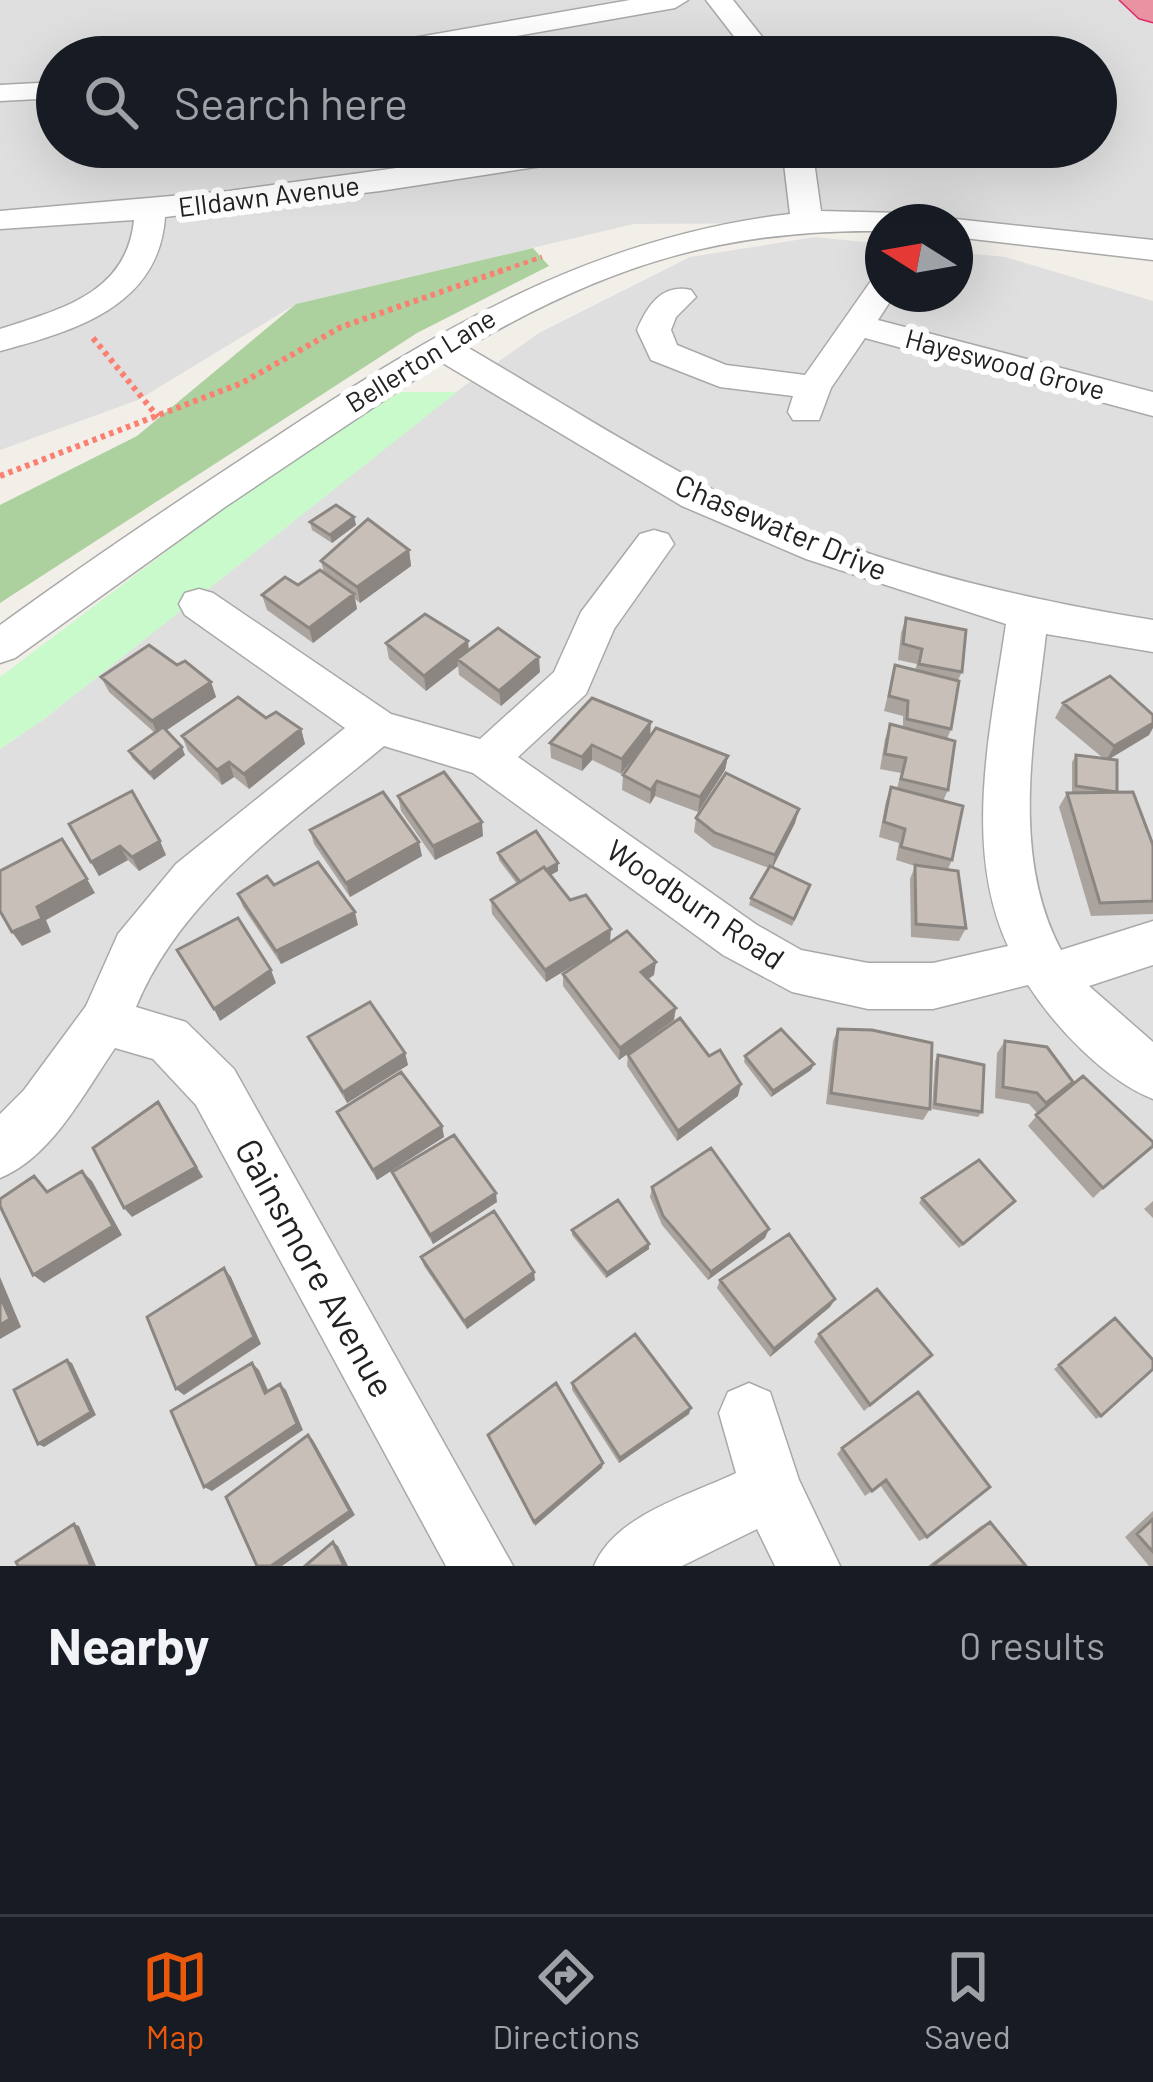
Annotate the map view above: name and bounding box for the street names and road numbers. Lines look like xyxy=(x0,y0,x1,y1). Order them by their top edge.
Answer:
street label: Elldawn Avenue xyxy=(176,168,361,222)
street label: Bellerton Lane xyxy=(339,301,501,418)
street label: Hayeswood Grove xyxy=(902,321,1109,405)
street label: Chasewater Drive xyxy=(671,465,893,587)
street label: Woodburn Road xyxy=(601,831,792,976)
street label: Gainsmore Avenue xyxy=(227,1130,405,1404)

